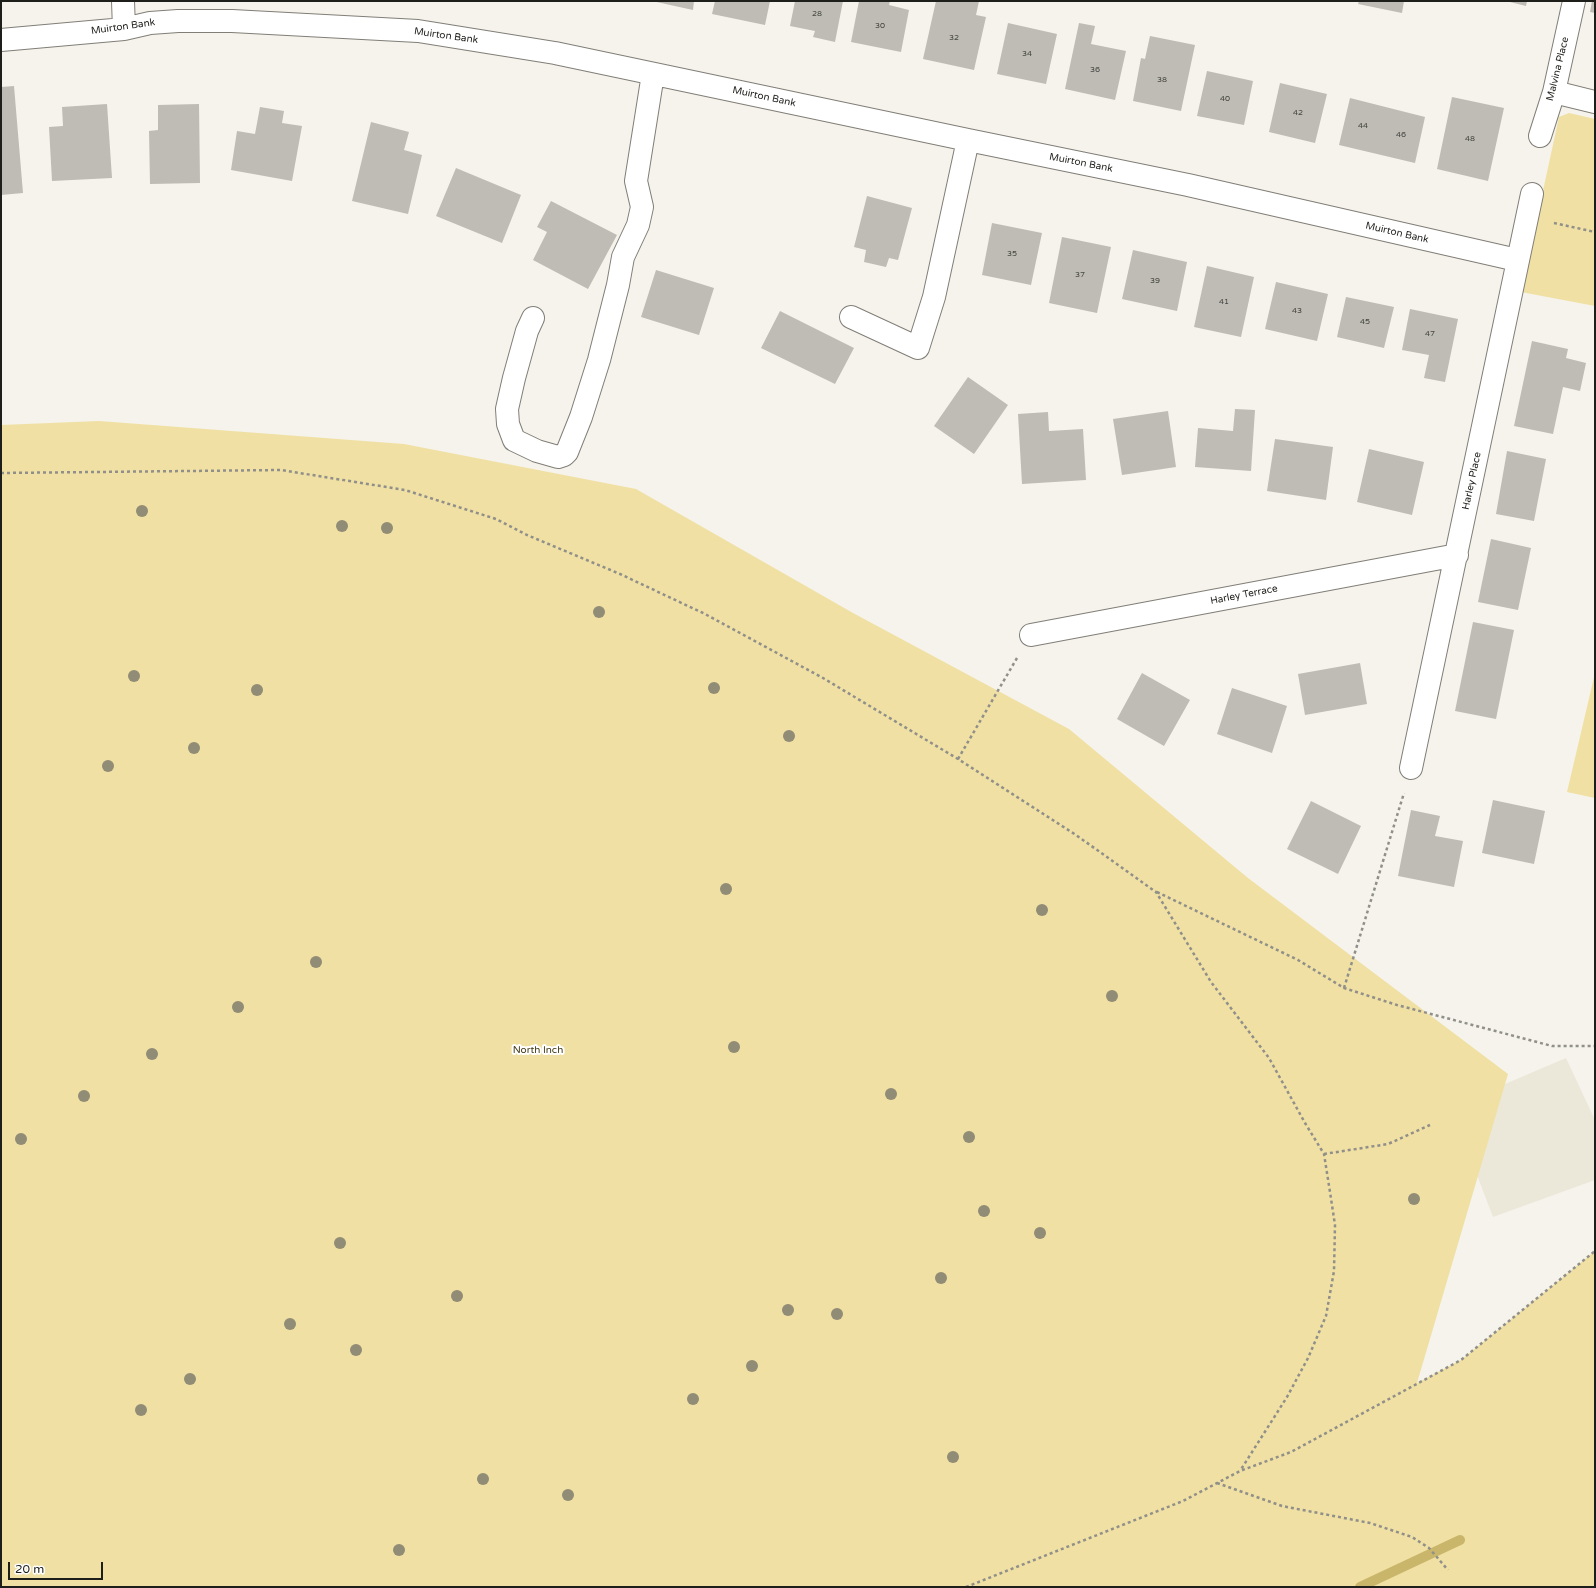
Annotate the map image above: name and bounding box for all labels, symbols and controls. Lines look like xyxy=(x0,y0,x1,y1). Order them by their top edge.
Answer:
house number: 28 xyxy=(812,9,822,19)
street label: Muirton Bank xyxy=(90,17,156,37)
house number: 30 xyxy=(875,21,885,31)
street label: Muirton Bank xyxy=(413,26,479,46)
house number: 32 xyxy=(949,33,959,43)
street label: Malvina Place xyxy=(1544,36,1572,102)
house number: 34 xyxy=(1022,49,1032,59)
house number: 36 xyxy=(1090,65,1100,75)
house number: 38 xyxy=(1157,75,1167,85)
street label: Muirton Bank xyxy=(731,84,797,110)
house number: 40 xyxy=(1220,94,1230,104)
house number: 42 xyxy=(1293,108,1303,118)
house number: 44 xyxy=(1358,121,1368,131)
house number: 46 xyxy=(1396,130,1406,140)
house number: 48 xyxy=(1465,134,1475,144)
street label: Muirton Bank xyxy=(1048,151,1114,175)
street label: Muirton Bank xyxy=(1364,220,1430,246)
house number: 35 xyxy=(1007,249,1017,259)
house number: 37 xyxy=(1075,270,1085,280)
house number: 39 xyxy=(1150,276,1160,286)
house number: 41 xyxy=(1219,297,1229,307)
house number: 43 xyxy=(1292,306,1302,316)
house number: 45 xyxy=(1360,317,1370,327)
house number: 47 xyxy=(1425,329,1435,339)
street label: Harley Place xyxy=(1460,451,1484,511)
street label: Harley Terrace xyxy=(1209,583,1279,607)
park label: North Inch xyxy=(513,1044,563,1056)
scale bar xyxy=(10,1554,105,1580)
text: 20 m xyxy=(15,1562,44,1576)

